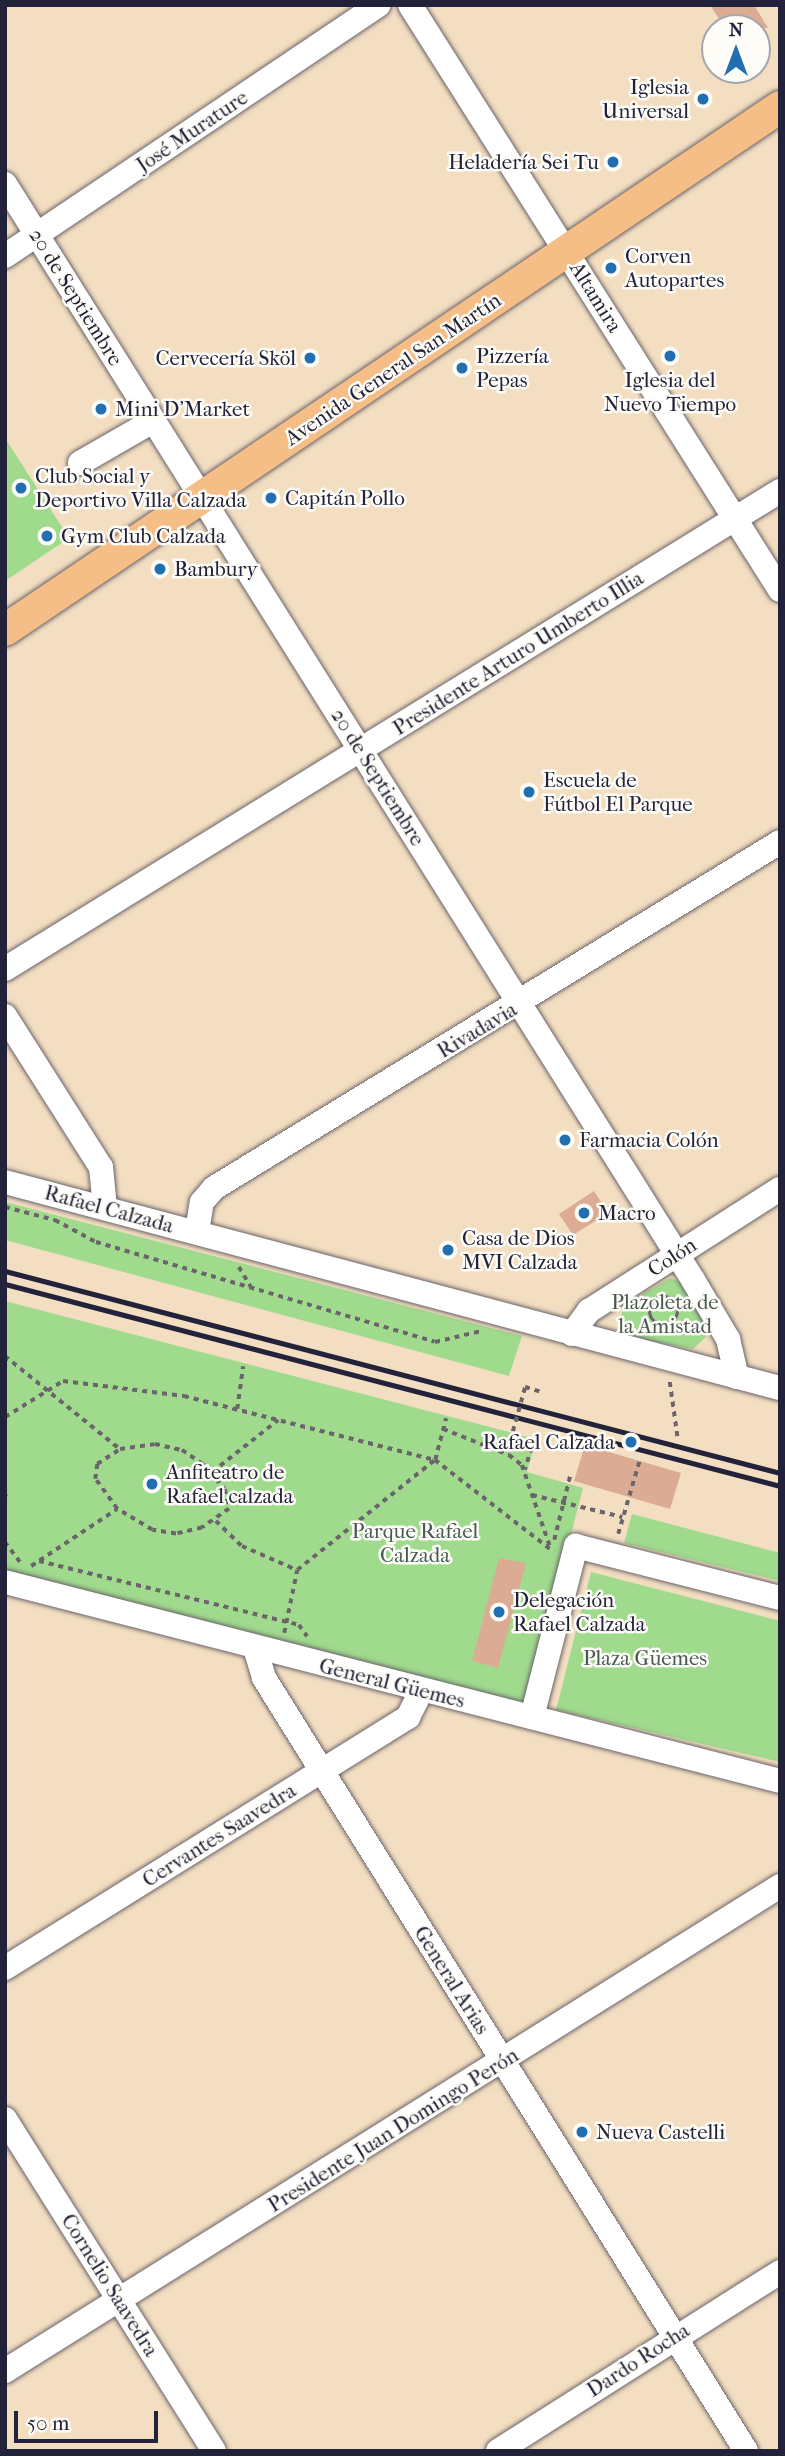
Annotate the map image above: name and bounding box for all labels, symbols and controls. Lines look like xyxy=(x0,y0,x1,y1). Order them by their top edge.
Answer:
north arrow xyxy=(701,14,771,84)
text: N xyxy=(729,19,743,41)
place label: Iglesia Universal xyxy=(602,74,689,124)
street label: José Murature xyxy=(132,85,252,177)
marker: Iglesia Universal xyxy=(695,91,711,107)
place label: Heladería Sei Tu xyxy=(448,149,599,175)
marker: Heladería Sei Tu xyxy=(605,154,621,170)
street label: 20 de Septiembre xyxy=(24,224,128,370)
place label: Corven Autopartes xyxy=(625,243,724,293)
street label: Altamira xyxy=(564,257,628,337)
marker: Corven Autopartes xyxy=(603,260,619,276)
street label: Avenida General San Martín xyxy=(280,287,506,451)
place label: Pizzería Pepas xyxy=(476,343,549,393)
place label: Cervecería Sköl xyxy=(155,345,296,371)
marker: Iglesia del Nuevo Tiempo xyxy=(662,348,678,364)
marker: Cervecería Sköl xyxy=(302,350,318,366)
marker: Pizzería Pepas xyxy=(454,360,470,376)
place label: Iglesia del Nuevo Tiempo xyxy=(604,367,736,417)
place label: Mini D'Market xyxy=(115,396,250,422)
marker: Mini D'Market xyxy=(93,401,109,417)
place label: Club Social y Deportivo Villa Calzada xyxy=(35,463,246,513)
marker: Club Social y Deportivo Villa Calzada xyxy=(13,480,29,496)
place label: Capitán Pollo xyxy=(285,485,405,511)
marker: Capitán Pollo xyxy=(263,490,279,506)
place label: Gym Club Calzada xyxy=(61,523,226,549)
marker: Gym Club Calzada xyxy=(39,528,55,544)
place label: Bambury xyxy=(174,556,258,582)
marker: Bambury xyxy=(152,561,168,577)
street label: Presidente Arturo Umberto Illia xyxy=(388,565,648,741)
street label: 20 de Septiembre xyxy=(326,704,430,850)
place label: Escuela de Fútbol El Parque xyxy=(543,767,693,817)
marker: Escuela de Fútbol El Parque xyxy=(521,784,537,800)
street label: Rivadavia xyxy=(433,996,521,1064)
place label: Farmacia Colón xyxy=(579,1127,719,1153)
marker: Farmacia Colón xyxy=(557,1132,573,1148)
street label: Rafael Calzada xyxy=(42,1180,176,1238)
place label: Macro xyxy=(598,1200,656,1226)
marker: Macro xyxy=(576,1205,592,1221)
place label: Casa de Dios MVI Calzada xyxy=(462,1225,577,1275)
street label: Colón xyxy=(643,1232,701,1282)
marker: Casa de Dios MVI Calzada xyxy=(440,1242,456,1258)
park label: Plazoleta de la Amistad xyxy=(611,1289,719,1339)
place label: Rafael Calzada xyxy=(483,1429,615,1455)
marker: Rafael Calzada xyxy=(621,1432,641,1452)
place label: Anfiteatro de Rafael calzada xyxy=(166,1459,293,1509)
marker: Anfiteatro de Rafael calzada xyxy=(144,1476,160,1492)
park label: Parque Rafael Calzada xyxy=(352,1518,478,1568)
place label: Delegación Rafael Calzada xyxy=(513,1587,645,1637)
marker: Delegación Rafael Calzada xyxy=(491,1604,507,1620)
park label: Plaza Güemes xyxy=(583,1645,707,1671)
street label: General Güemes xyxy=(317,1653,467,1713)
street label: Cervantes Saavedra xyxy=(138,1778,300,1892)
street label: General Arias xyxy=(409,1921,495,2039)
street label: Presidente Juan Domingo Perón xyxy=(263,2042,523,2218)
place label: Nueva Castelli xyxy=(596,2119,725,2145)
marker: Nueva Castelli xyxy=(574,2124,590,2140)
street label: Cornelio Saavedra xyxy=(56,2209,164,2361)
street label: Dardo Rocha xyxy=(582,2317,694,2403)
scale bar xyxy=(18,2396,161,2440)
text: 50 m xyxy=(27,2411,70,2435)

